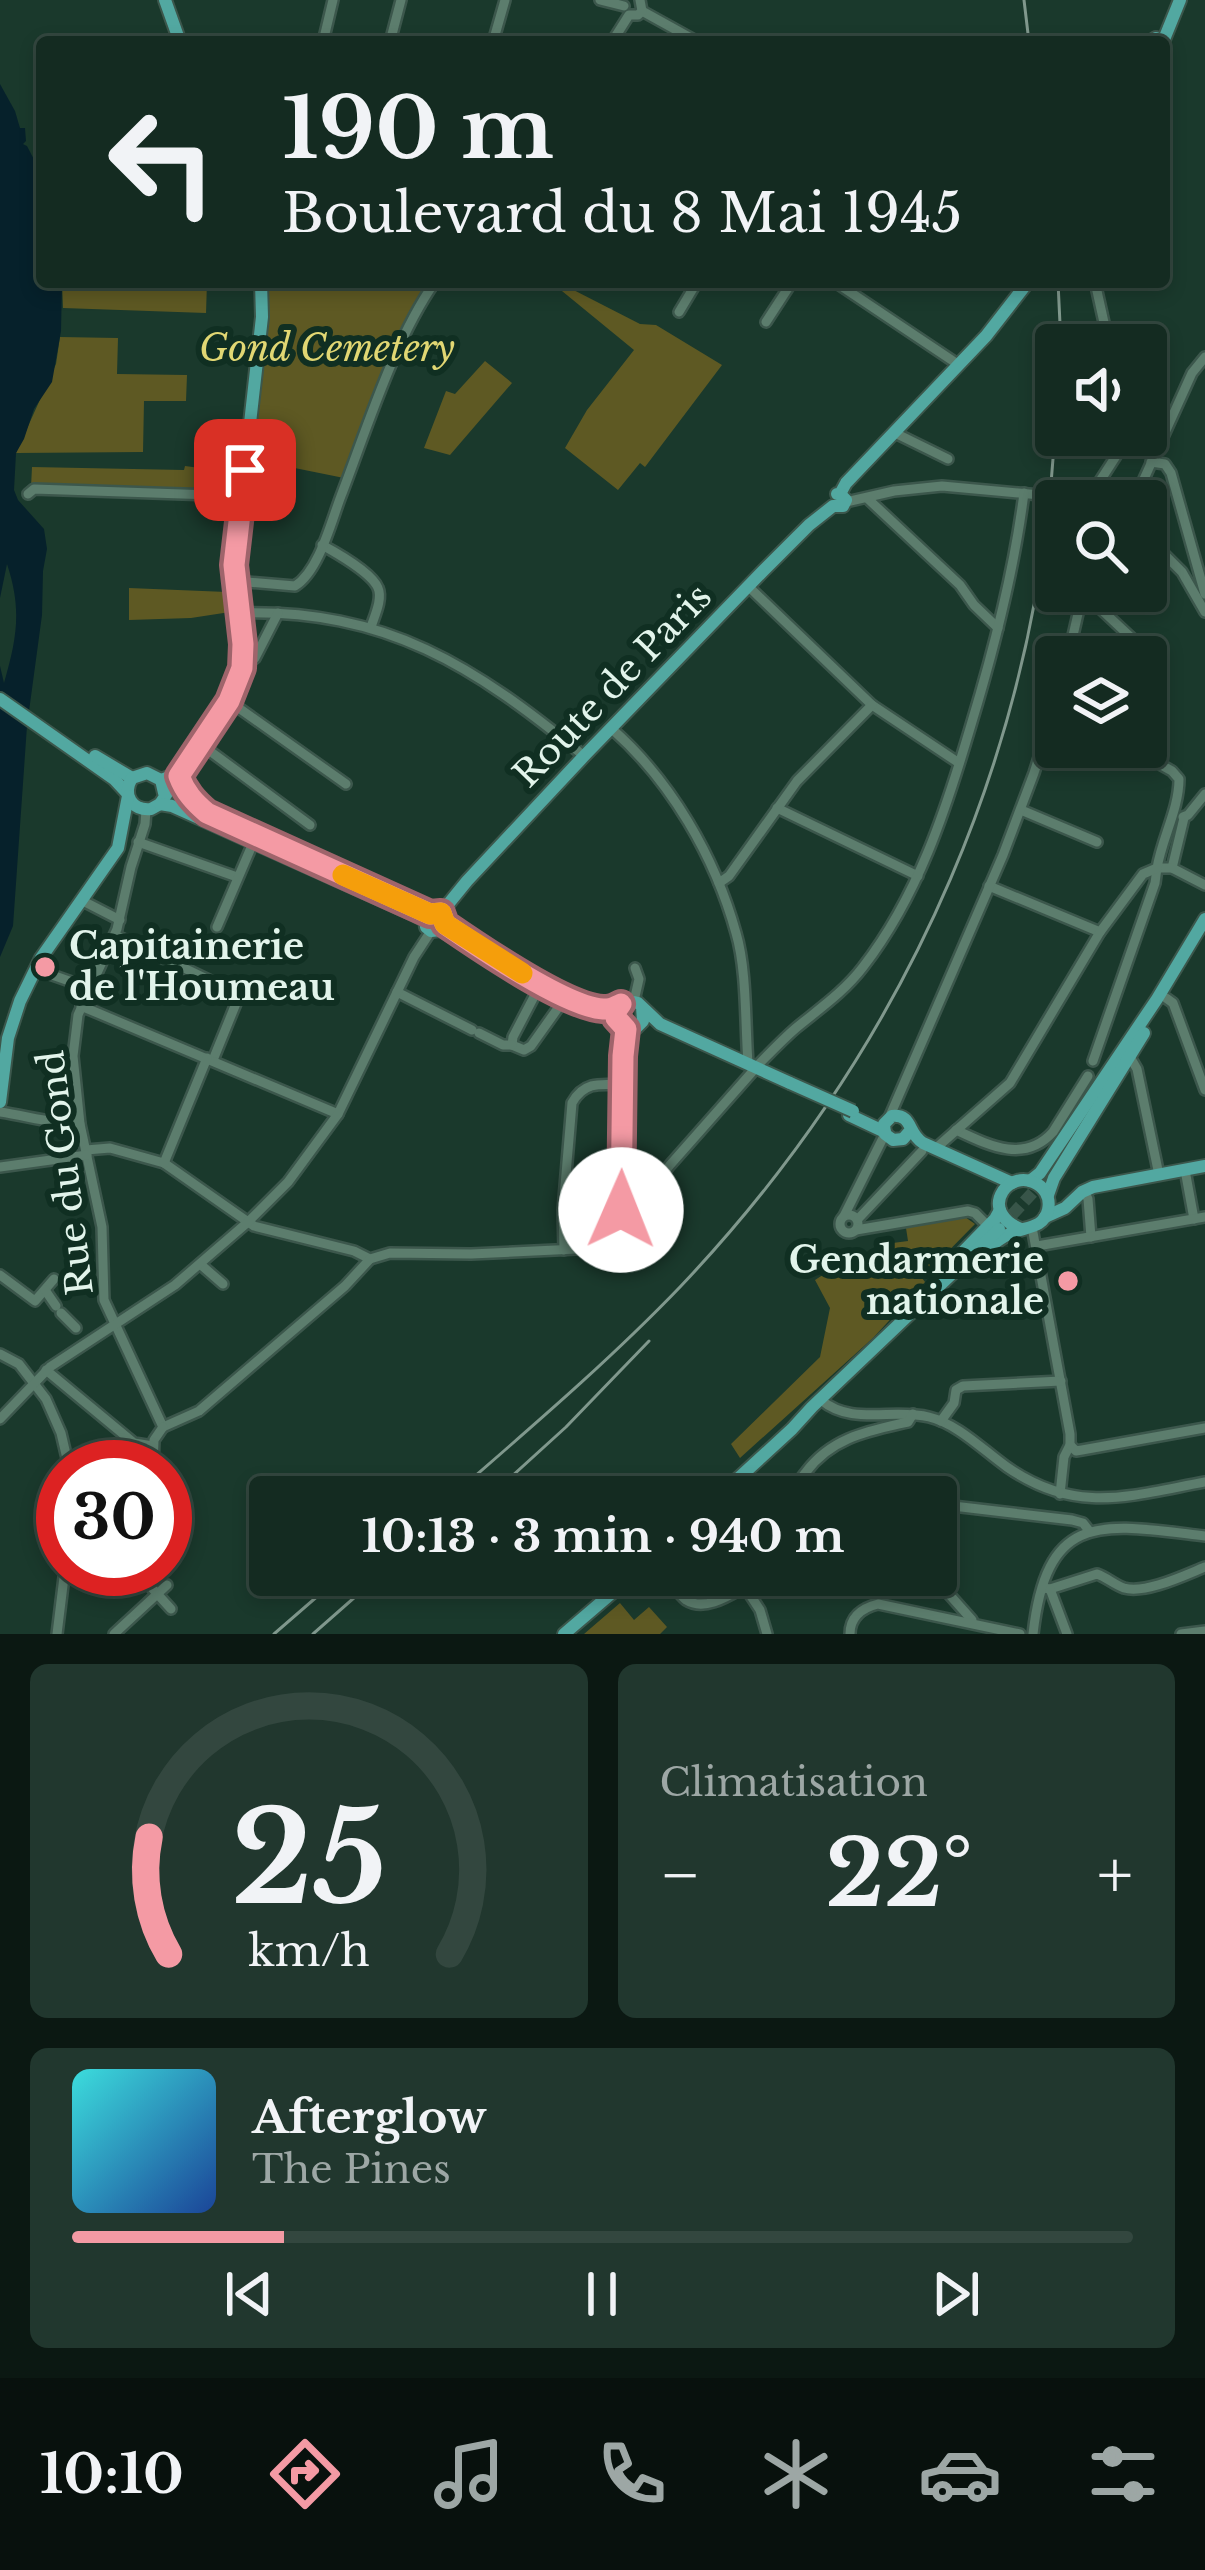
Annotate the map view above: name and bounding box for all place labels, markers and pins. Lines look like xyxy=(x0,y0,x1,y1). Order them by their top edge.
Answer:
pin xyxy=(194,419,296,521)
place label: Capitainerie de l'Houmeau xyxy=(69,924,335,1010)
marker: Capitainerie de l'Houmeau xyxy=(32,954,58,980)
place label: Gendarmerie nationale xyxy=(789,1238,1044,1324)
marker: Gendarmerie nationale xyxy=(1055,1268,1081,1294)

